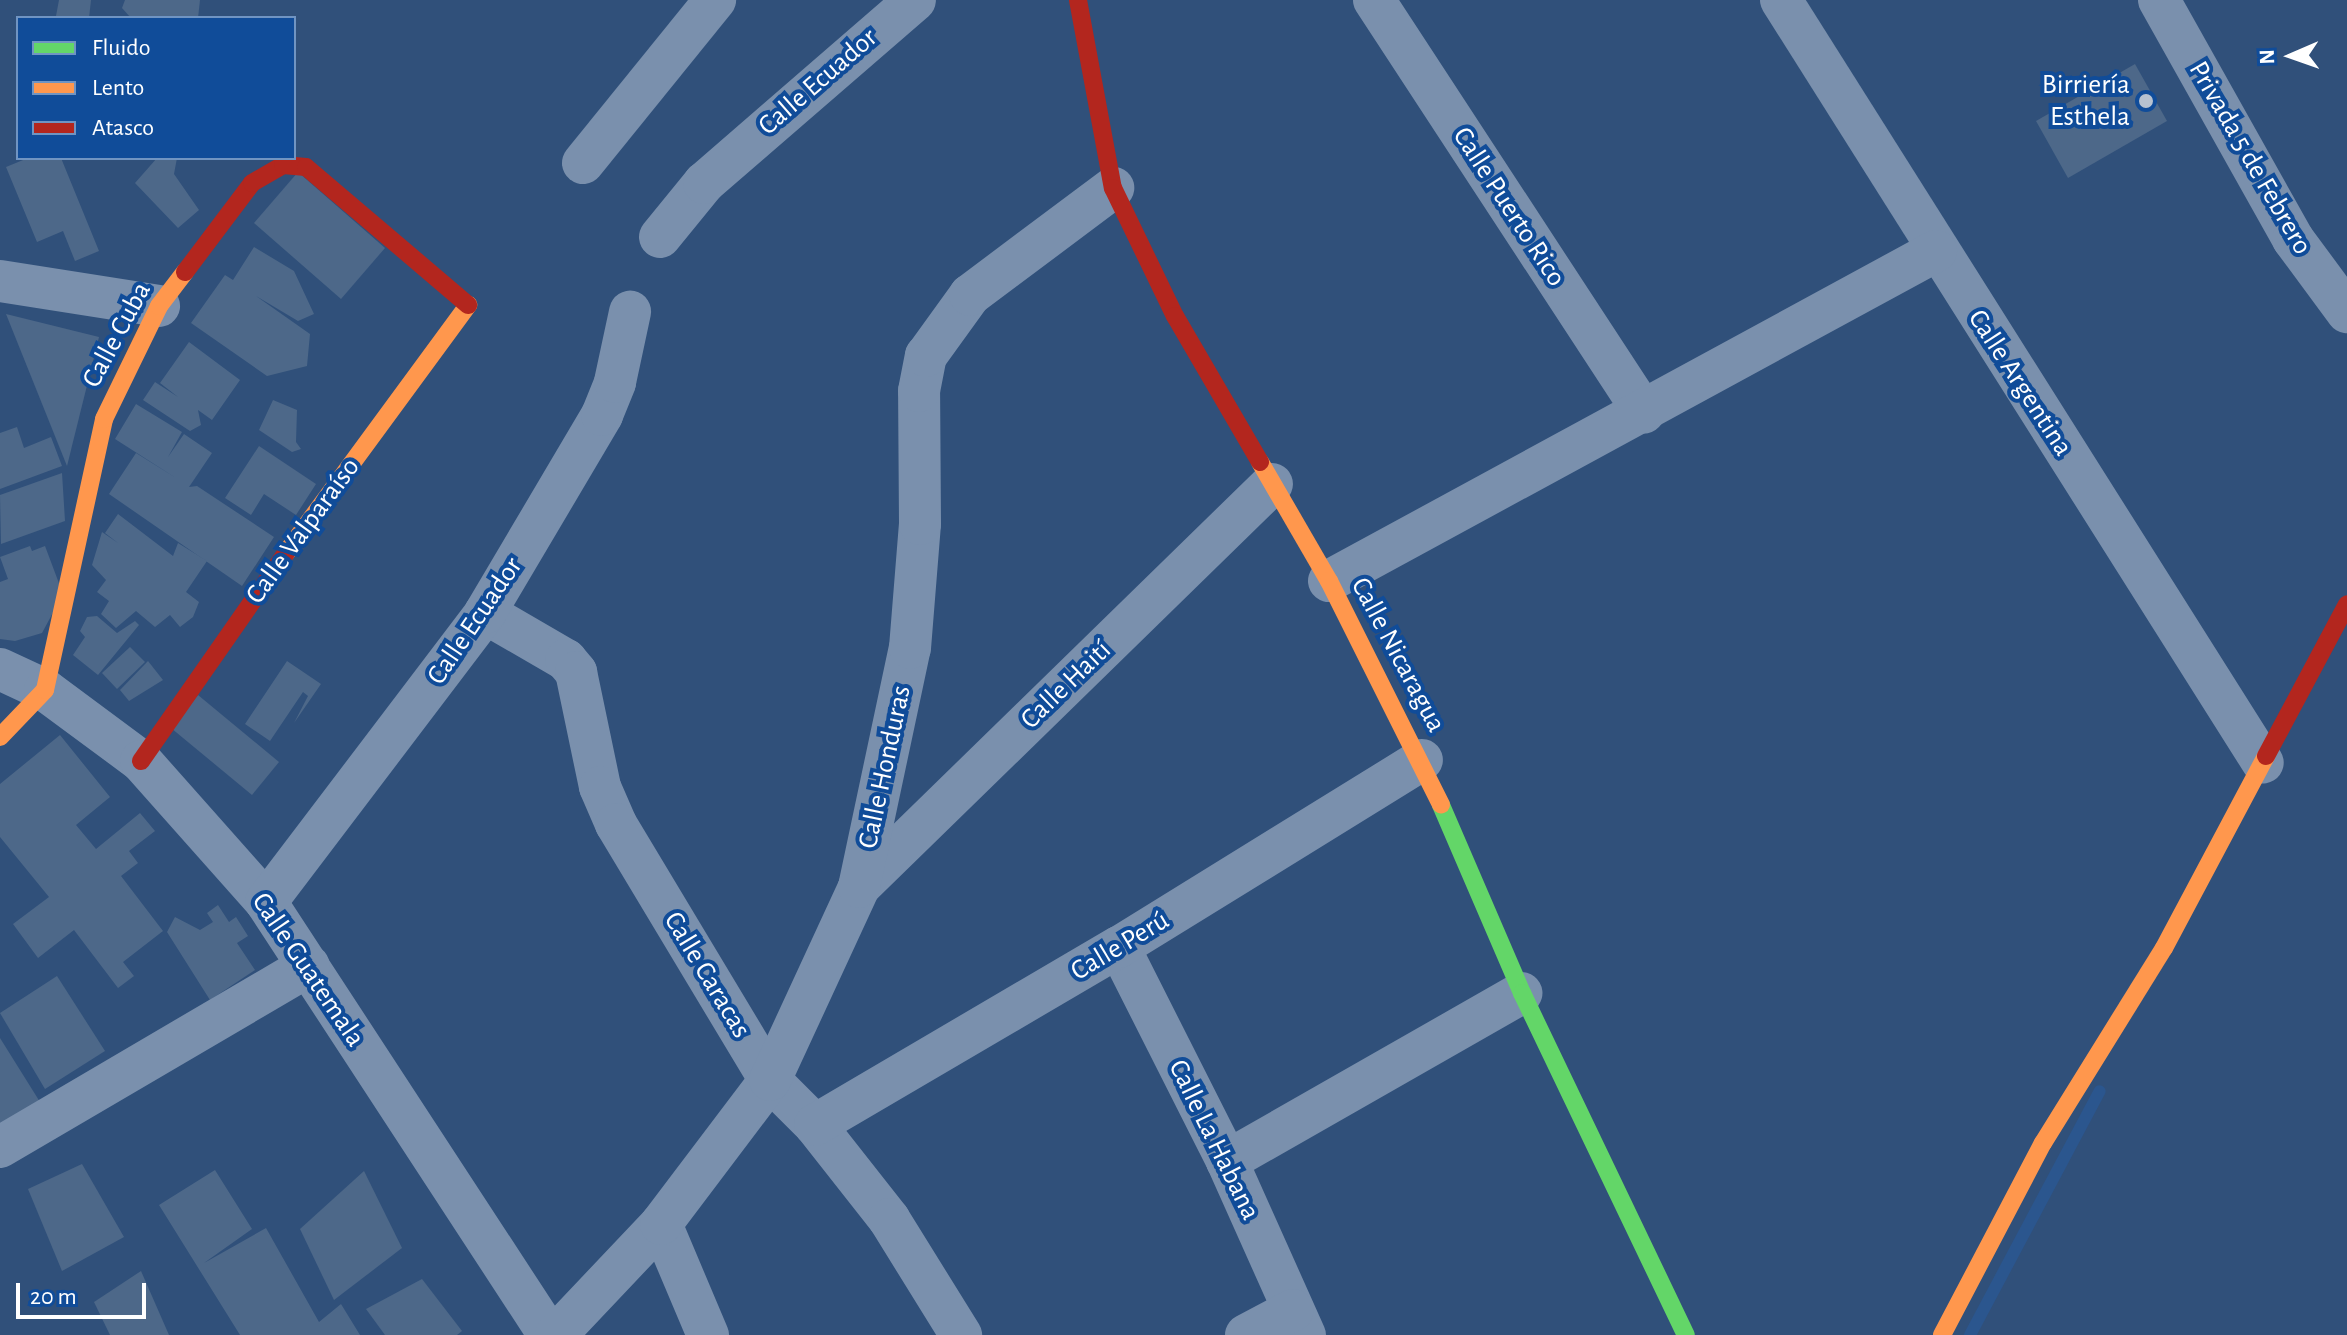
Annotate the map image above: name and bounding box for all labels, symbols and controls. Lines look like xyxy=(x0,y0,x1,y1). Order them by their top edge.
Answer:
legend xyxy=(16,16,296,160)
north arrow xyxy=(2251,16,2331,96)
street label: Calle Ecuador xyxy=(752,21,884,143)
text: Fluido xyxy=(92,36,151,60)
text: N xyxy=(2256,49,2278,65)
street label: Privada 5 de Febrero xyxy=(2181,55,2319,261)
place label: Birriería Esthela xyxy=(2042,68,2130,134)
text: Lento xyxy=(92,76,144,100)
marker: Birriería Esthela xyxy=(2137,92,2155,110)
text: Atasco xyxy=(92,116,154,140)
street label: Calle Puerto Rico xyxy=(1445,121,1573,293)
street label: Calle Cuba xyxy=(75,276,159,394)
street label: Calle Argentina xyxy=(1960,303,2080,463)
street label: Calle Valparaíso xyxy=(239,451,367,611)
street label: Calle Ecuador xyxy=(420,551,530,691)
street label: Calle Nicaragua xyxy=(1343,572,1453,738)
street label: Calle Haití xyxy=(1014,634,1118,736)
street label: Calle Honduras xyxy=(851,682,919,852)
street label: Calle Guatemala xyxy=(244,886,372,1054)
street label: Calle Perú xyxy=(1065,904,1175,988)
street label: Calle Caracas xyxy=(656,906,758,1044)
street label: Calle La Habana xyxy=(1161,1054,1267,1226)
scale bar xyxy=(20,1267,150,1317)
text: 20 m xyxy=(30,1285,77,1309)

